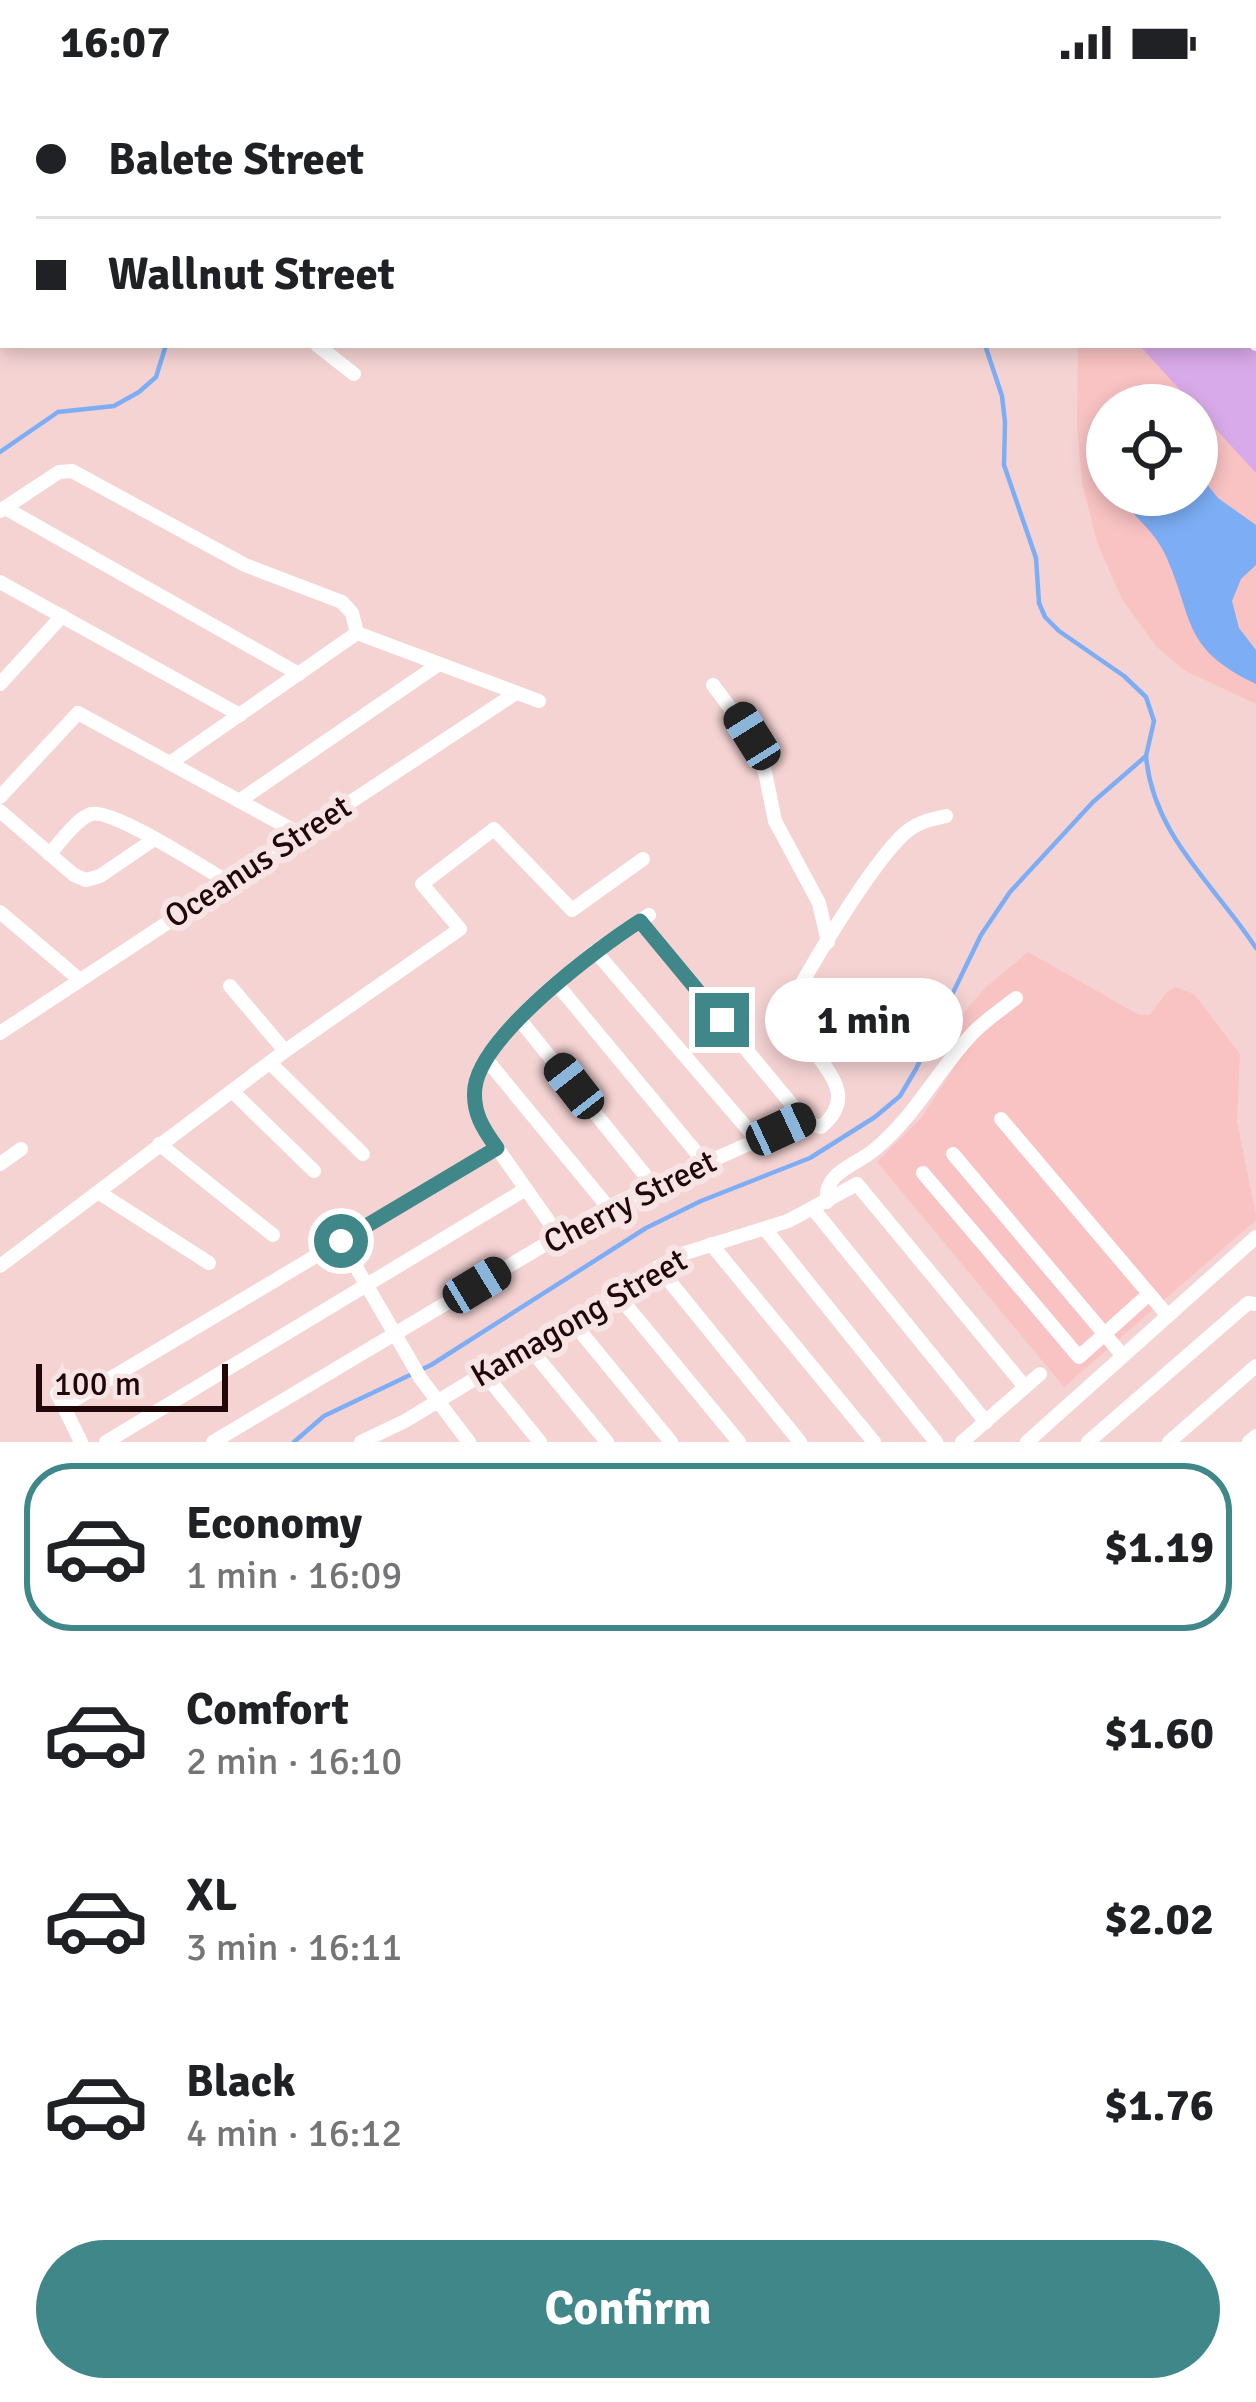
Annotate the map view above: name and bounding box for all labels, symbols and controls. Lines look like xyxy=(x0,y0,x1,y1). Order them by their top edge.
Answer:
text: 16:07 xyxy=(60,15,170,70)
text: Balete Street xyxy=(108,132,364,187)
text: Wallnut Street xyxy=(108,247,395,302)
map controls xyxy=(1086,384,1218,516)
button: locate xyxy=(1086,384,1218,516)
car xyxy=(718,696,786,776)
street label: Oceanus Street xyxy=(157,787,359,937)
callout: 1 min xyxy=(764,978,962,1062)
route end xyxy=(695,993,749,1047)
text: 1 min xyxy=(817,996,911,1044)
car xyxy=(538,1047,610,1125)
car xyxy=(741,1097,821,1161)
street label: Cherry Street xyxy=(537,1141,723,1263)
route start xyxy=(314,1214,368,1268)
street label: Kamagong Street xyxy=(464,1240,694,1396)
car xyxy=(437,1251,517,1319)
scale bar xyxy=(36,1358,228,1411)
text: 100 m xyxy=(54,1364,141,1405)
icon: car xyxy=(42,1493,150,1601)
text: Economy xyxy=(186,1496,362,1551)
text: $1.19 xyxy=(1104,1520,1214,1575)
text: 1 min · 16:09 xyxy=(186,1551,402,1599)
icon: car xyxy=(42,1679,150,1787)
text: Comfort xyxy=(186,1682,349,1737)
text: $1.60 xyxy=(1104,1706,1214,1761)
text: 2 min · 16:10 xyxy=(186,1737,402,1785)
icon: car xyxy=(42,1865,150,1973)
text: XL xyxy=(186,1868,237,1923)
text: $2.02 xyxy=(1104,1892,1214,1947)
text: 3 min · 16:11 xyxy=(186,1923,402,1971)
icon: car xyxy=(42,2051,150,2159)
text: Black xyxy=(186,2054,296,2109)
text: $1.76 xyxy=(1104,2078,1214,2133)
text: 4 min · 16:12 xyxy=(186,2109,402,2157)
button: Confirm xyxy=(36,2240,1220,2378)

